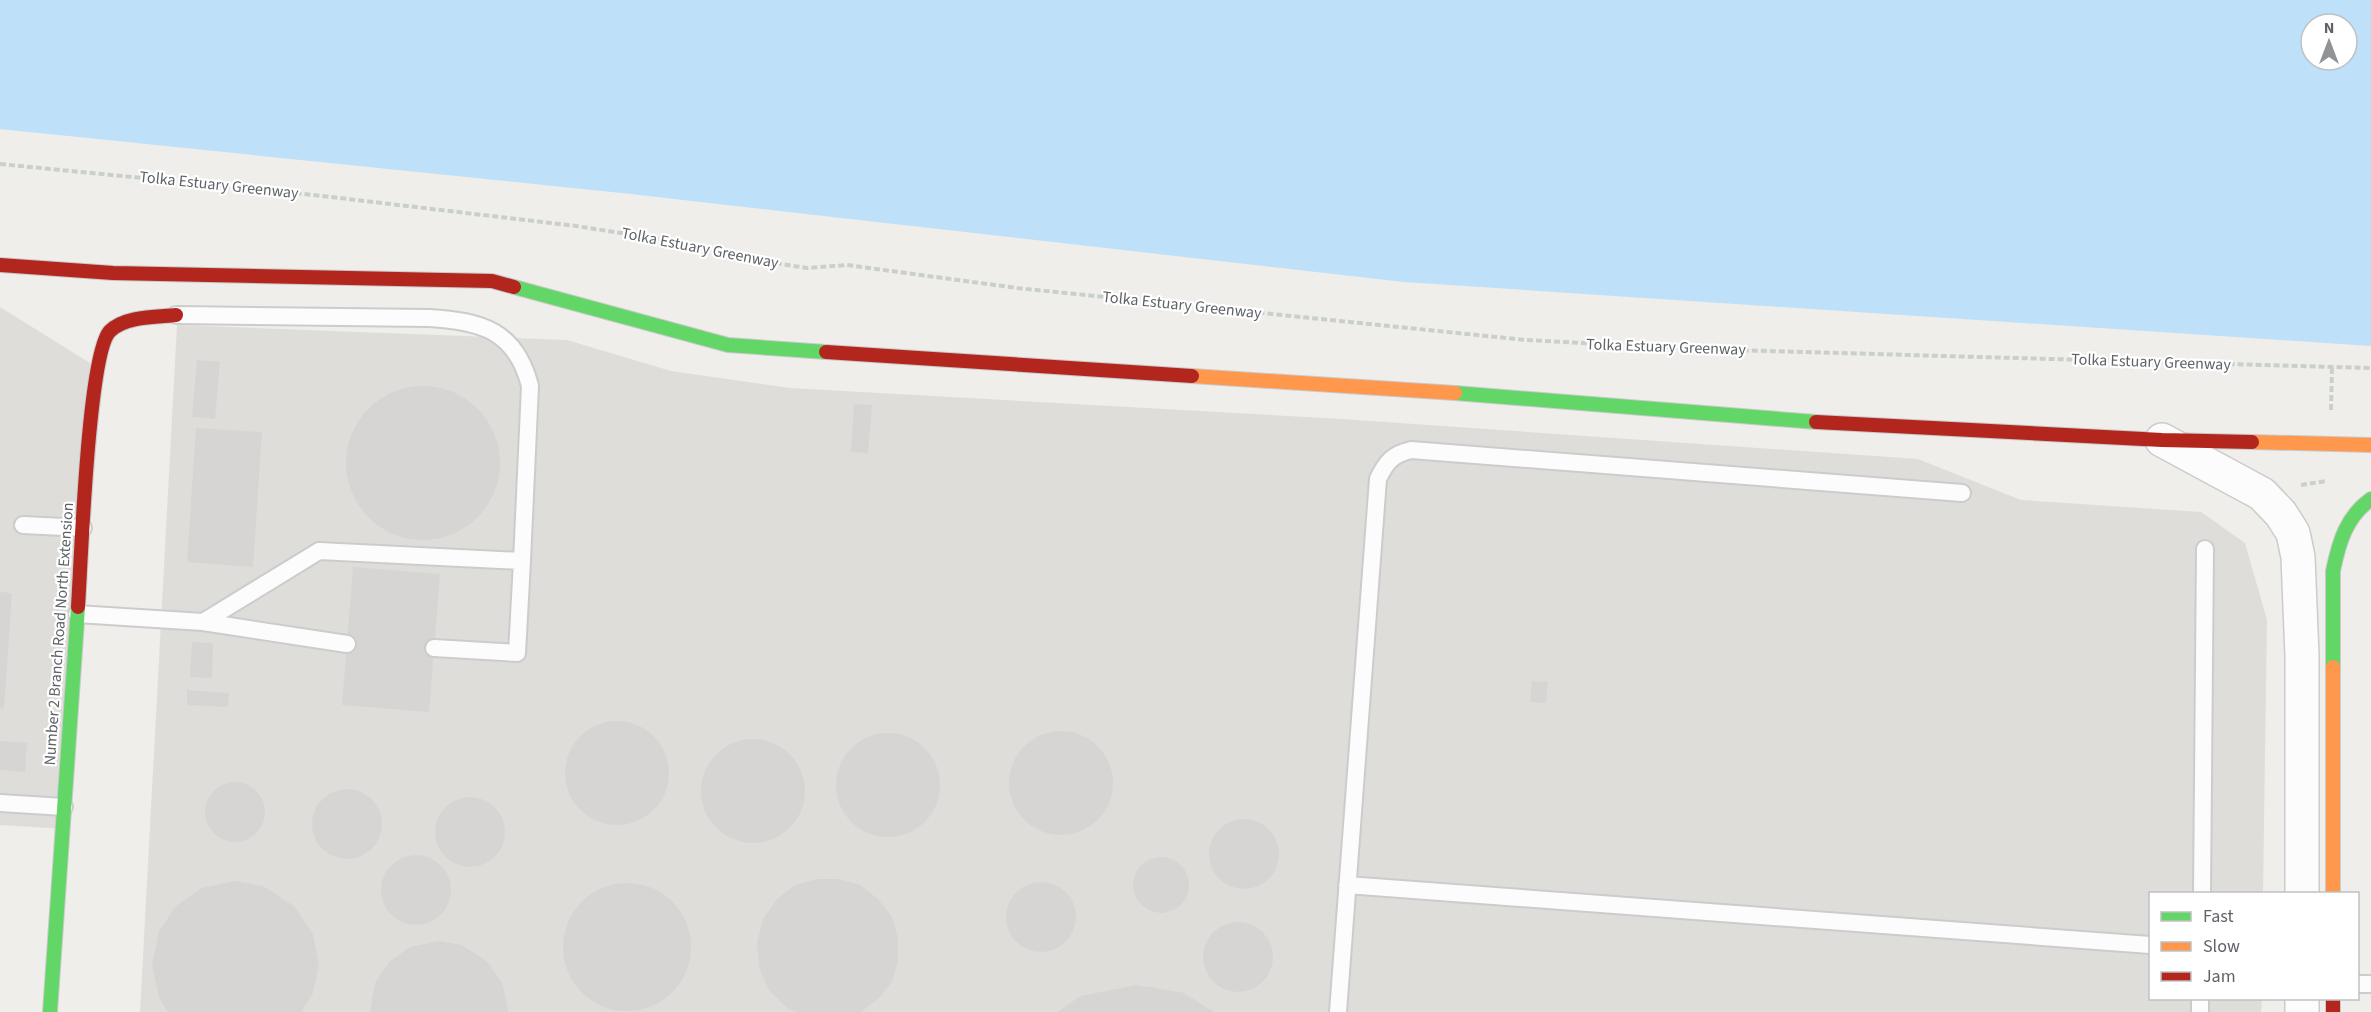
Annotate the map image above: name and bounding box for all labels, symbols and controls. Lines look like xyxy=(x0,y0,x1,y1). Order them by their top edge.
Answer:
north arrow xyxy=(2299,12,2359,72)
text: N xyxy=(2324,17,2334,39)
street label: Tolka Estuary Greenway xyxy=(138,166,300,204)
street label: Tolka Estuary Greenway xyxy=(620,222,781,274)
street label: Tolka Estuary Greenway xyxy=(1101,286,1263,324)
street label: Tolka Estuary Greenway xyxy=(1586,333,1747,361)
street label: Tolka Estuary Greenway xyxy=(2071,348,2232,376)
street label: Number 2 Branch Road North Extension xyxy=(39,502,79,766)
legend xyxy=(2149,892,2359,1000)
text: Fast xyxy=(2203,904,2234,929)
text: Slow xyxy=(2203,934,2240,959)
text: Jam xyxy=(2203,964,2236,989)

